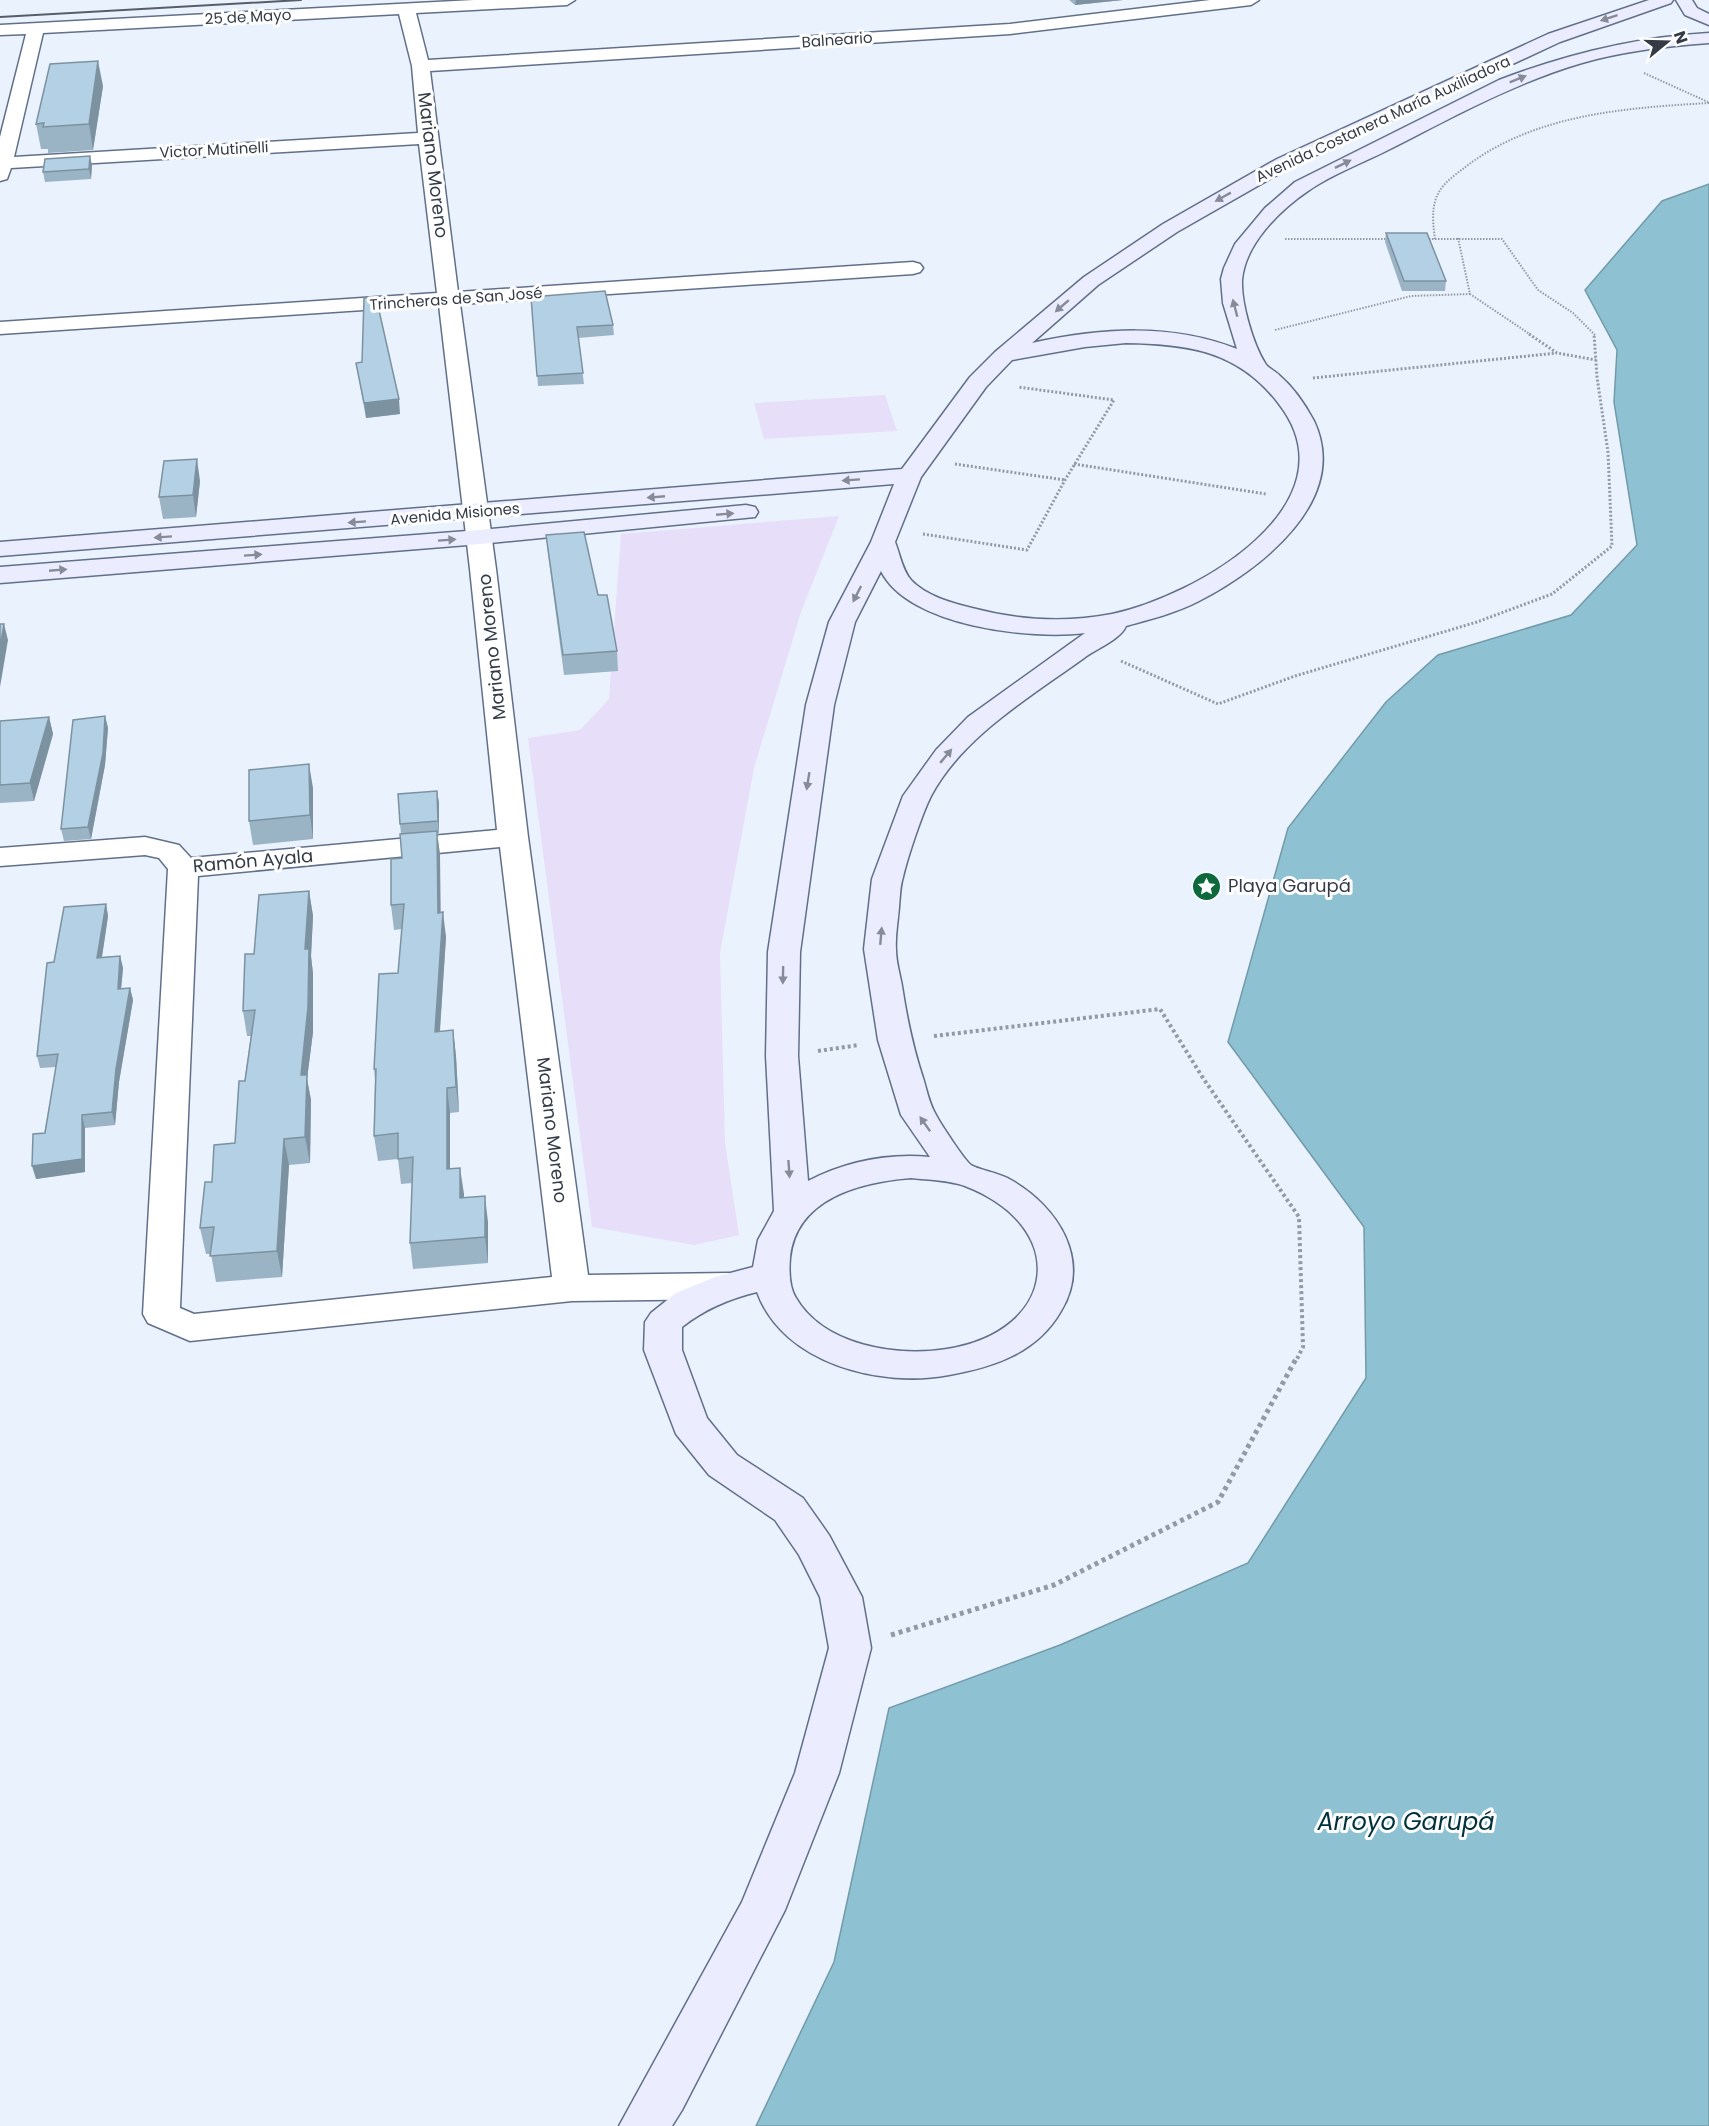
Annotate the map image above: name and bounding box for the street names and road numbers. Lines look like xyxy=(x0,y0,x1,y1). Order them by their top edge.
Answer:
street label: 25 de Mayo xyxy=(204,4,292,29)
street label: Balneario xyxy=(801,27,873,52)
street label: Avenida Costanera María Auxiliadora xyxy=(1252,50,1514,187)
street label: Mariano Moreno xyxy=(412,91,455,239)
street label: Victor Mutinelli xyxy=(159,136,269,163)
street label: Trincheras de San José xyxy=(369,282,543,315)
street label: Avenida Misiones xyxy=(389,497,521,530)
street label: Mariano Moreno xyxy=(471,573,512,721)
street label: Ramón Ayala xyxy=(192,843,314,878)
street label: Mariano Moreno xyxy=(531,1056,574,1204)

